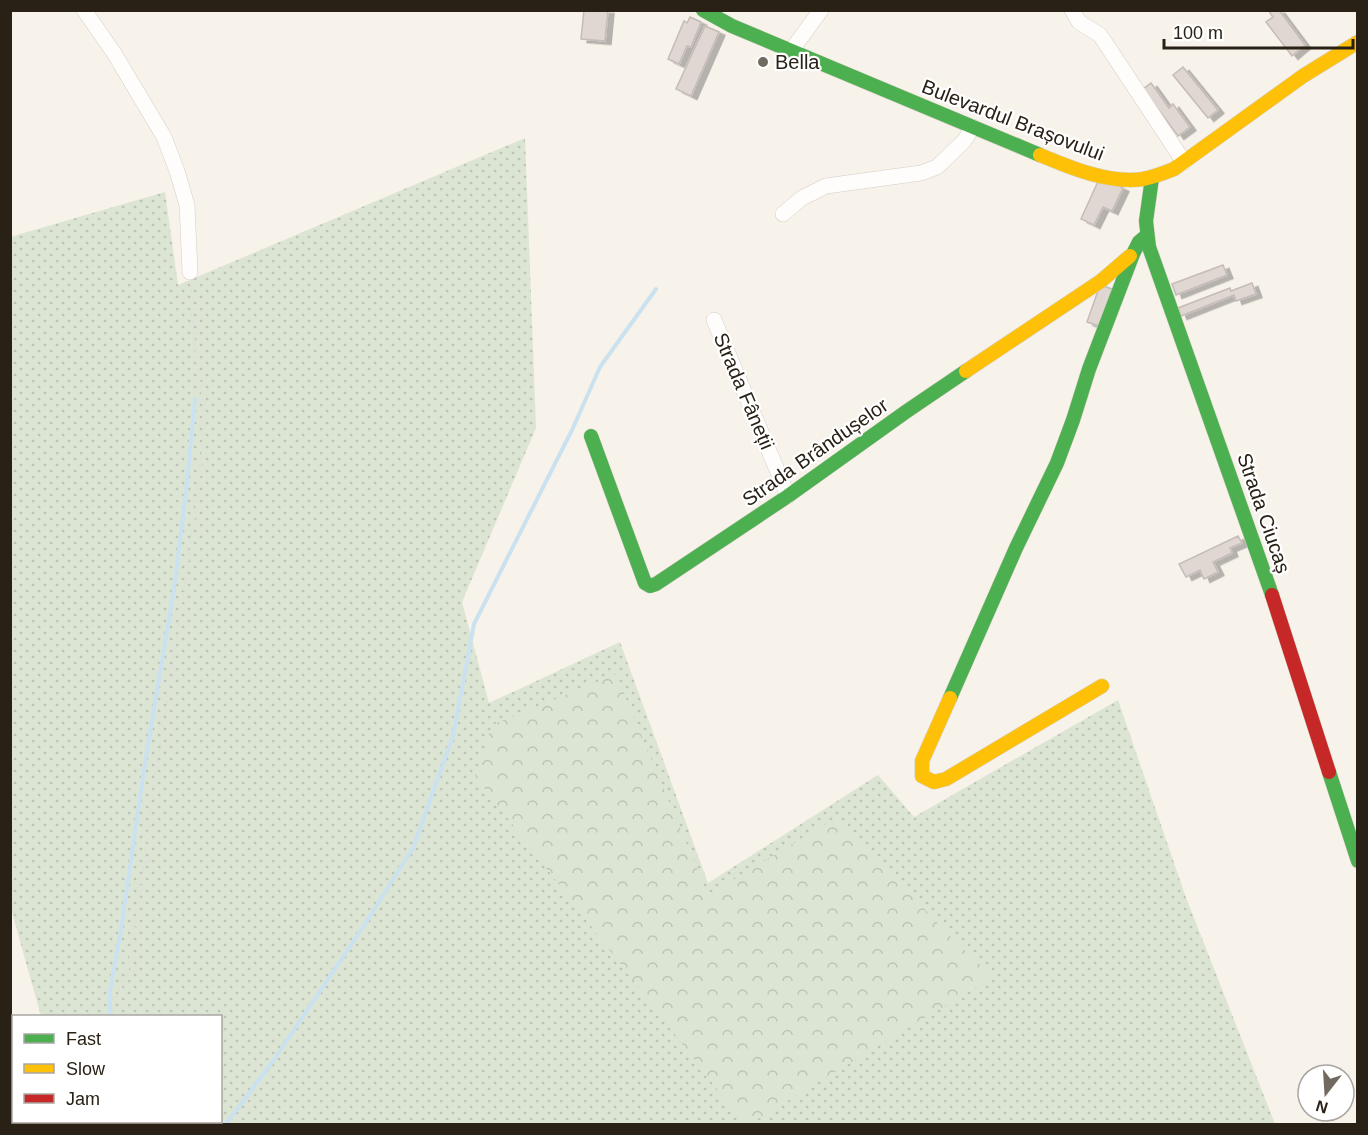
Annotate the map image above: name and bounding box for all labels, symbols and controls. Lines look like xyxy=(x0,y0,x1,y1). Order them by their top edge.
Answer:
scale bar xyxy=(1164,12,1353,50)
text: 100 m xyxy=(1173,23,1223,43)
place label: Bella xyxy=(775,51,820,73)
marker: Bella xyxy=(756,55,770,69)
street label: Bulevardul Brașovului xyxy=(919,75,1107,165)
street label: Strada Fâneții xyxy=(710,329,778,453)
street label: Strada Brândușelor xyxy=(738,393,892,510)
street label: Strada Ciucaș xyxy=(1233,450,1295,576)
legend xyxy=(12,1015,222,1123)
text: Fast xyxy=(66,1029,101,1049)
text: Slow xyxy=(66,1059,106,1079)
north arrow xyxy=(1296,1063,1356,1123)
text: Jam xyxy=(66,1089,100,1109)
text: N xyxy=(1314,1097,1330,1117)

